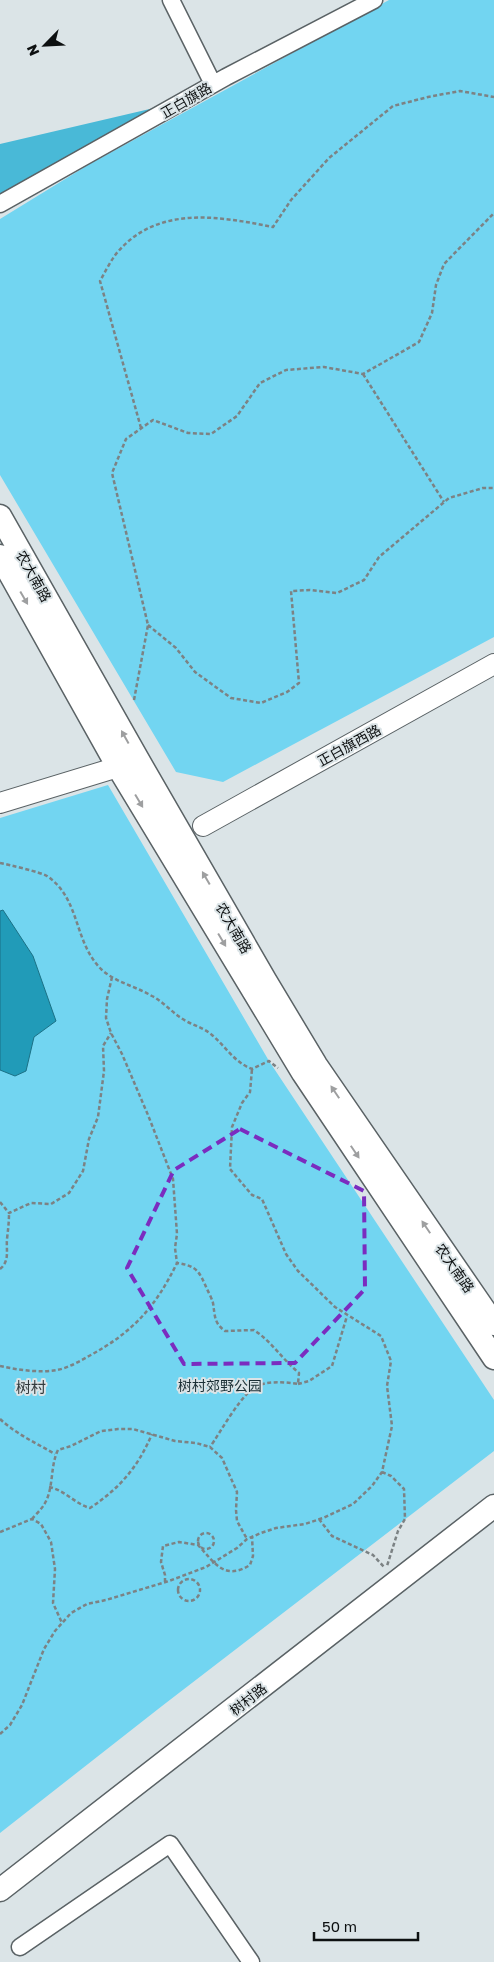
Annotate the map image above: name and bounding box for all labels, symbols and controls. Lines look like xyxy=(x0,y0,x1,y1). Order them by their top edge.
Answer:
north arrow xyxy=(20,20,70,70)
text: N xyxy=(23,42,43,59)
street label: 正白旗路 xyxy=(158,79,214,121)
street label: 农大南路 xyxy=(13,547,55,605)
one-way arrow xyxy=(20,591,29,605)
street label: 正白旗西路 xyxy=(314,721,384,769)
one-way arrow xyxy=(120,731,129,744)
one-way arrow xyxy=(134,794,143,807)
one-way arrow xyxy=(201,872,210,885)
street label: 农大南路 xyxy=(213,900,255,956)
one-way arrow xyxy=(217,934,226,947)
one-way arrow xyxy=(330,1085,339,1099)
one-way arrow xyxy=(350,1145,360,1158)
one-way arrow xyxy=(421,1220,431,1233)
street label: 农大南路 xyxy=(432,1240,478,1296)
park label: 树村郊野公园 xyxy=(178,1377,262,1394)
district label: 树村 xyxy=(16,1378,46,1396)
street label: 树村路 xyxy=(226,1679,270,1719)
scale bar xyxy=(314,1910,418,1942)
text: 50 m xyxy=(322,1917,357,1935)

